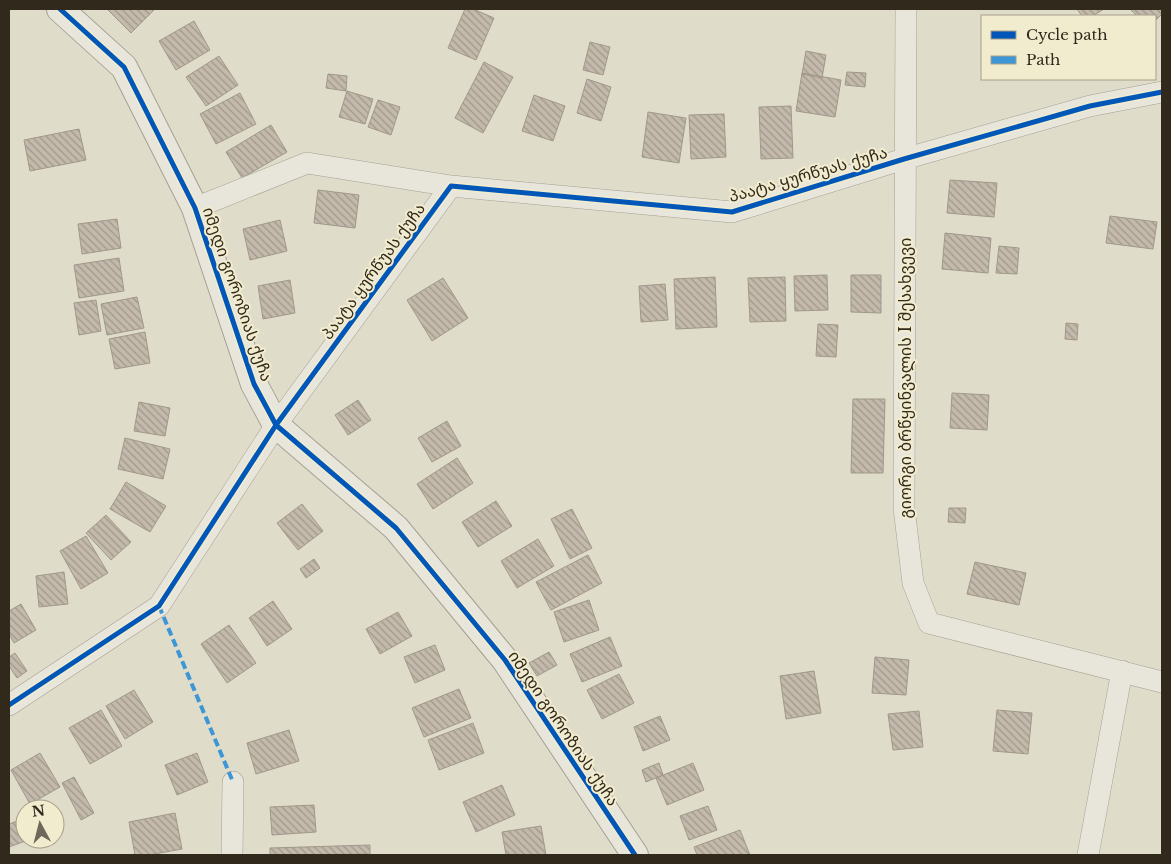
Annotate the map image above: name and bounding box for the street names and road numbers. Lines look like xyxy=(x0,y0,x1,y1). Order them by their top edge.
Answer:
street label: პაატა ყურწუას ქუჩა xyxy=(726,142,890,206)
street label: პაატა ყურწუას ქუჩა xyxy=(317,199,429,343)
street label: იმედი გოროზიას ქუჩა xyxy=(198,204,277,384)
street label: გიორგი ბრწყინვალის I შესახვევი xyxy=(895,238,916,518)
street label: იმედი გოროზიას ქუჩა xyxy=(504,647,623,810)

